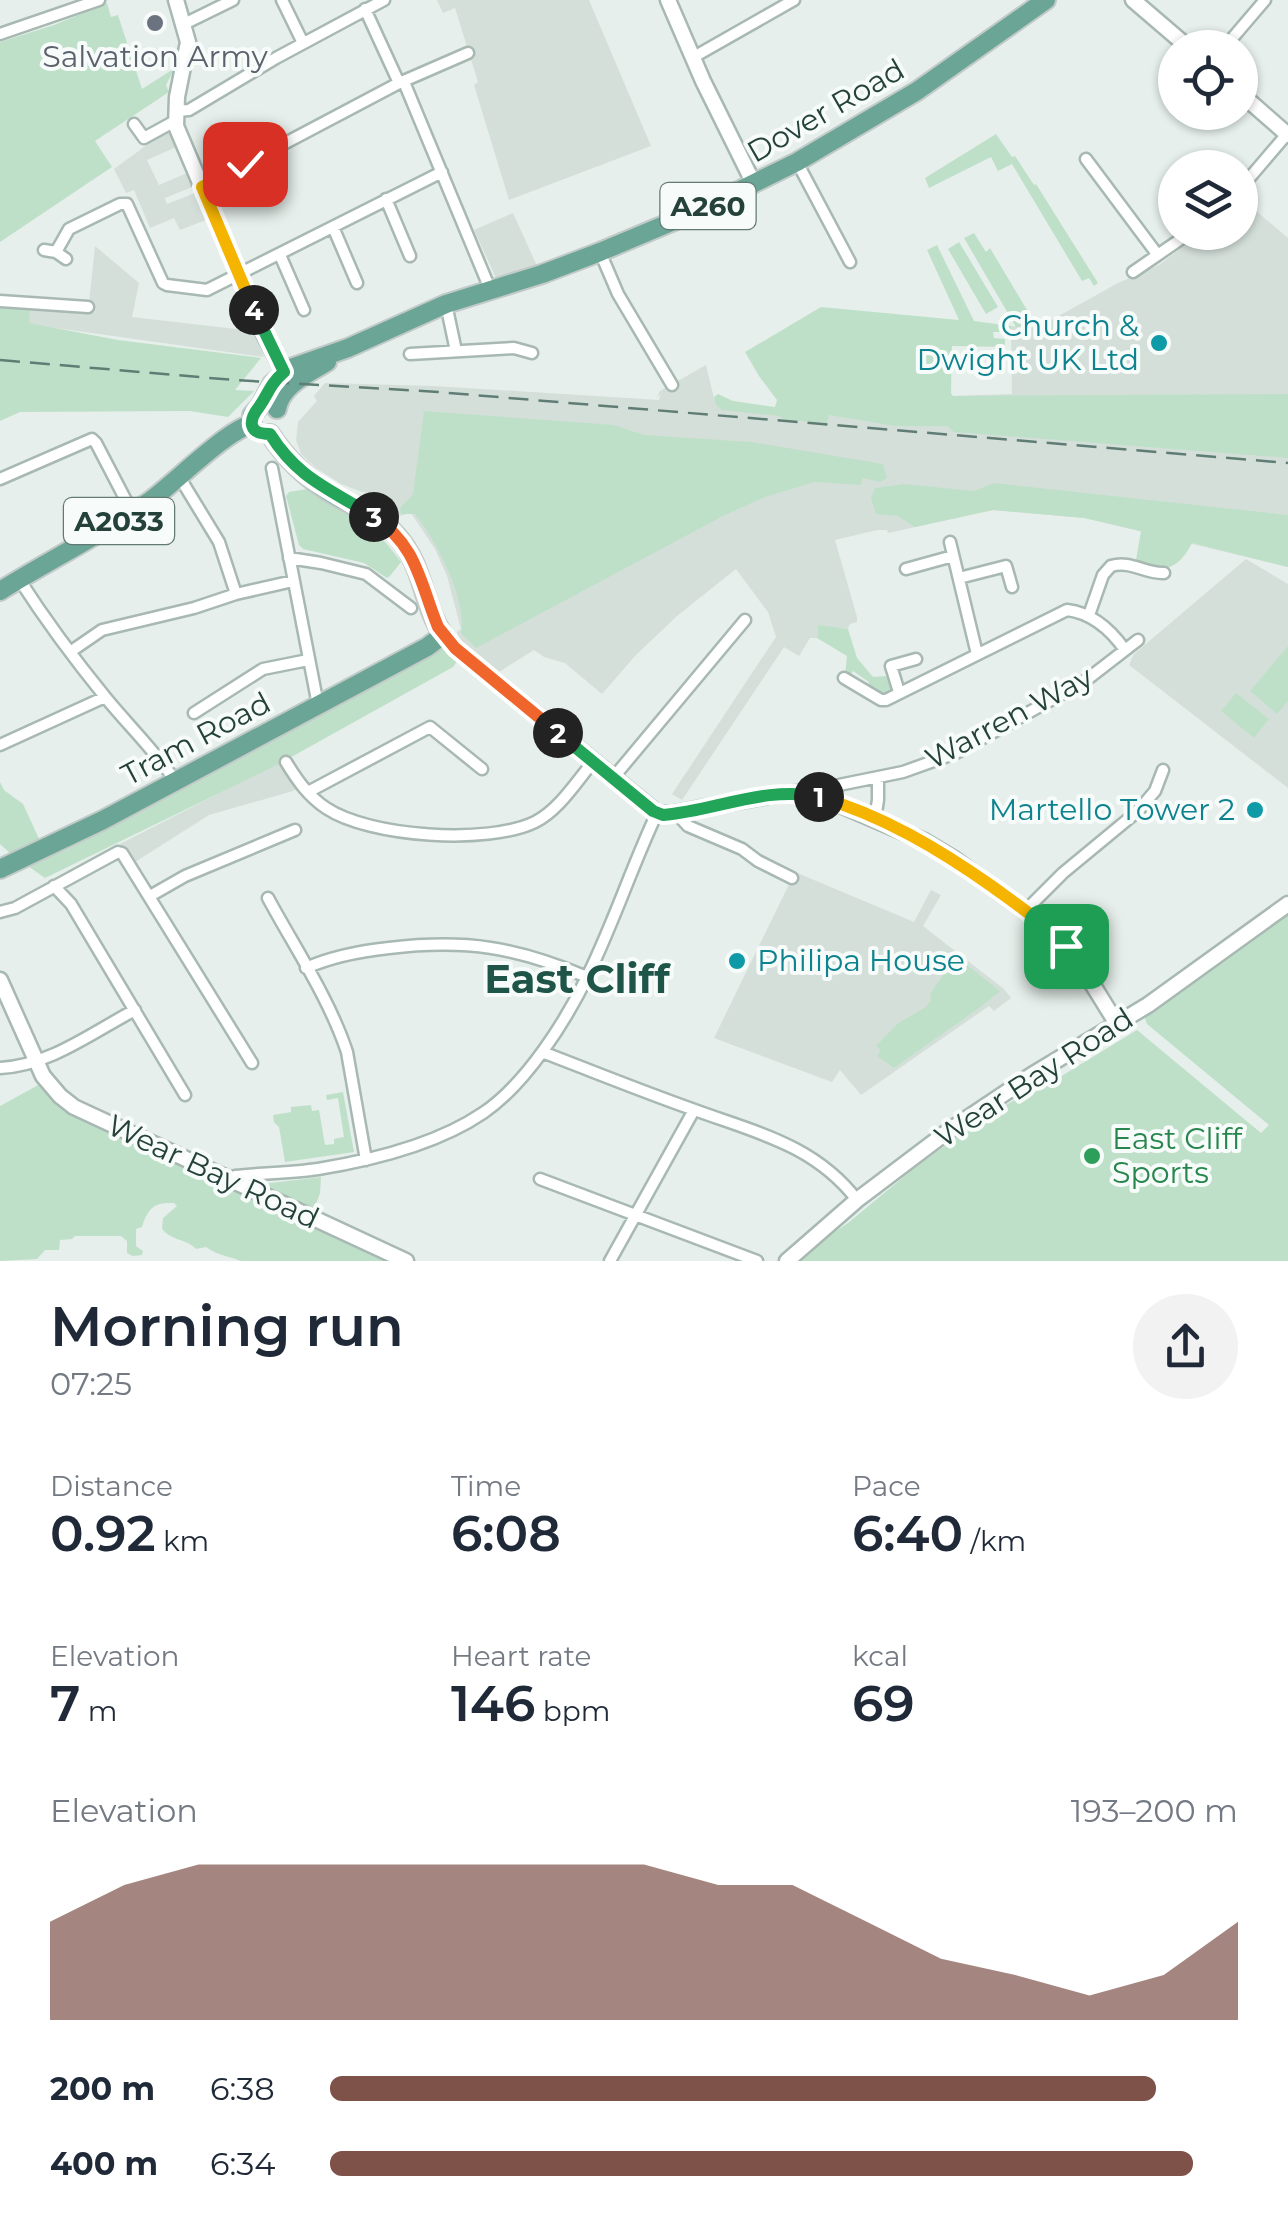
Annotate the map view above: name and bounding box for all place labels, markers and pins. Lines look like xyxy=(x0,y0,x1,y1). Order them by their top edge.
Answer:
marker: Salvation Army xyxy=(144,12,166,34)
place label: Salvation Army xyxy=(42,38,269,75)
pin xyxy=(203,122,288,207)
pin: 4 xyxy=(229,285,279,335)
place label: Church & Dwight UK Ltd xyxy=(916,307,1139,378)
marker: Church & Dwight UK Ltd xyxy=(1148,332,1170,354)
pin: 3 xyxy=(349,492,399,542)
pin: 2 xyxy=(533,708,583,758)
pin: 1 xyxy=(794,772,844,822)
place label: Martello Tower 2 xyxy=(989,791,1235,828)
marker: Martello Tower 2 xyxy=(1244,799,1266,821)
pin xyxy=(1024,904,1109,989)
place label: Philipa House xyxy=(757,942,965,979)
marker: Philipa House xyxy=(726,950,748,972)
place label: East Cliff Sports xyxy=(1112,1120,1244,1191)
marker: East Cliff Sports xyxy=(1081,1145,1103,1167)

